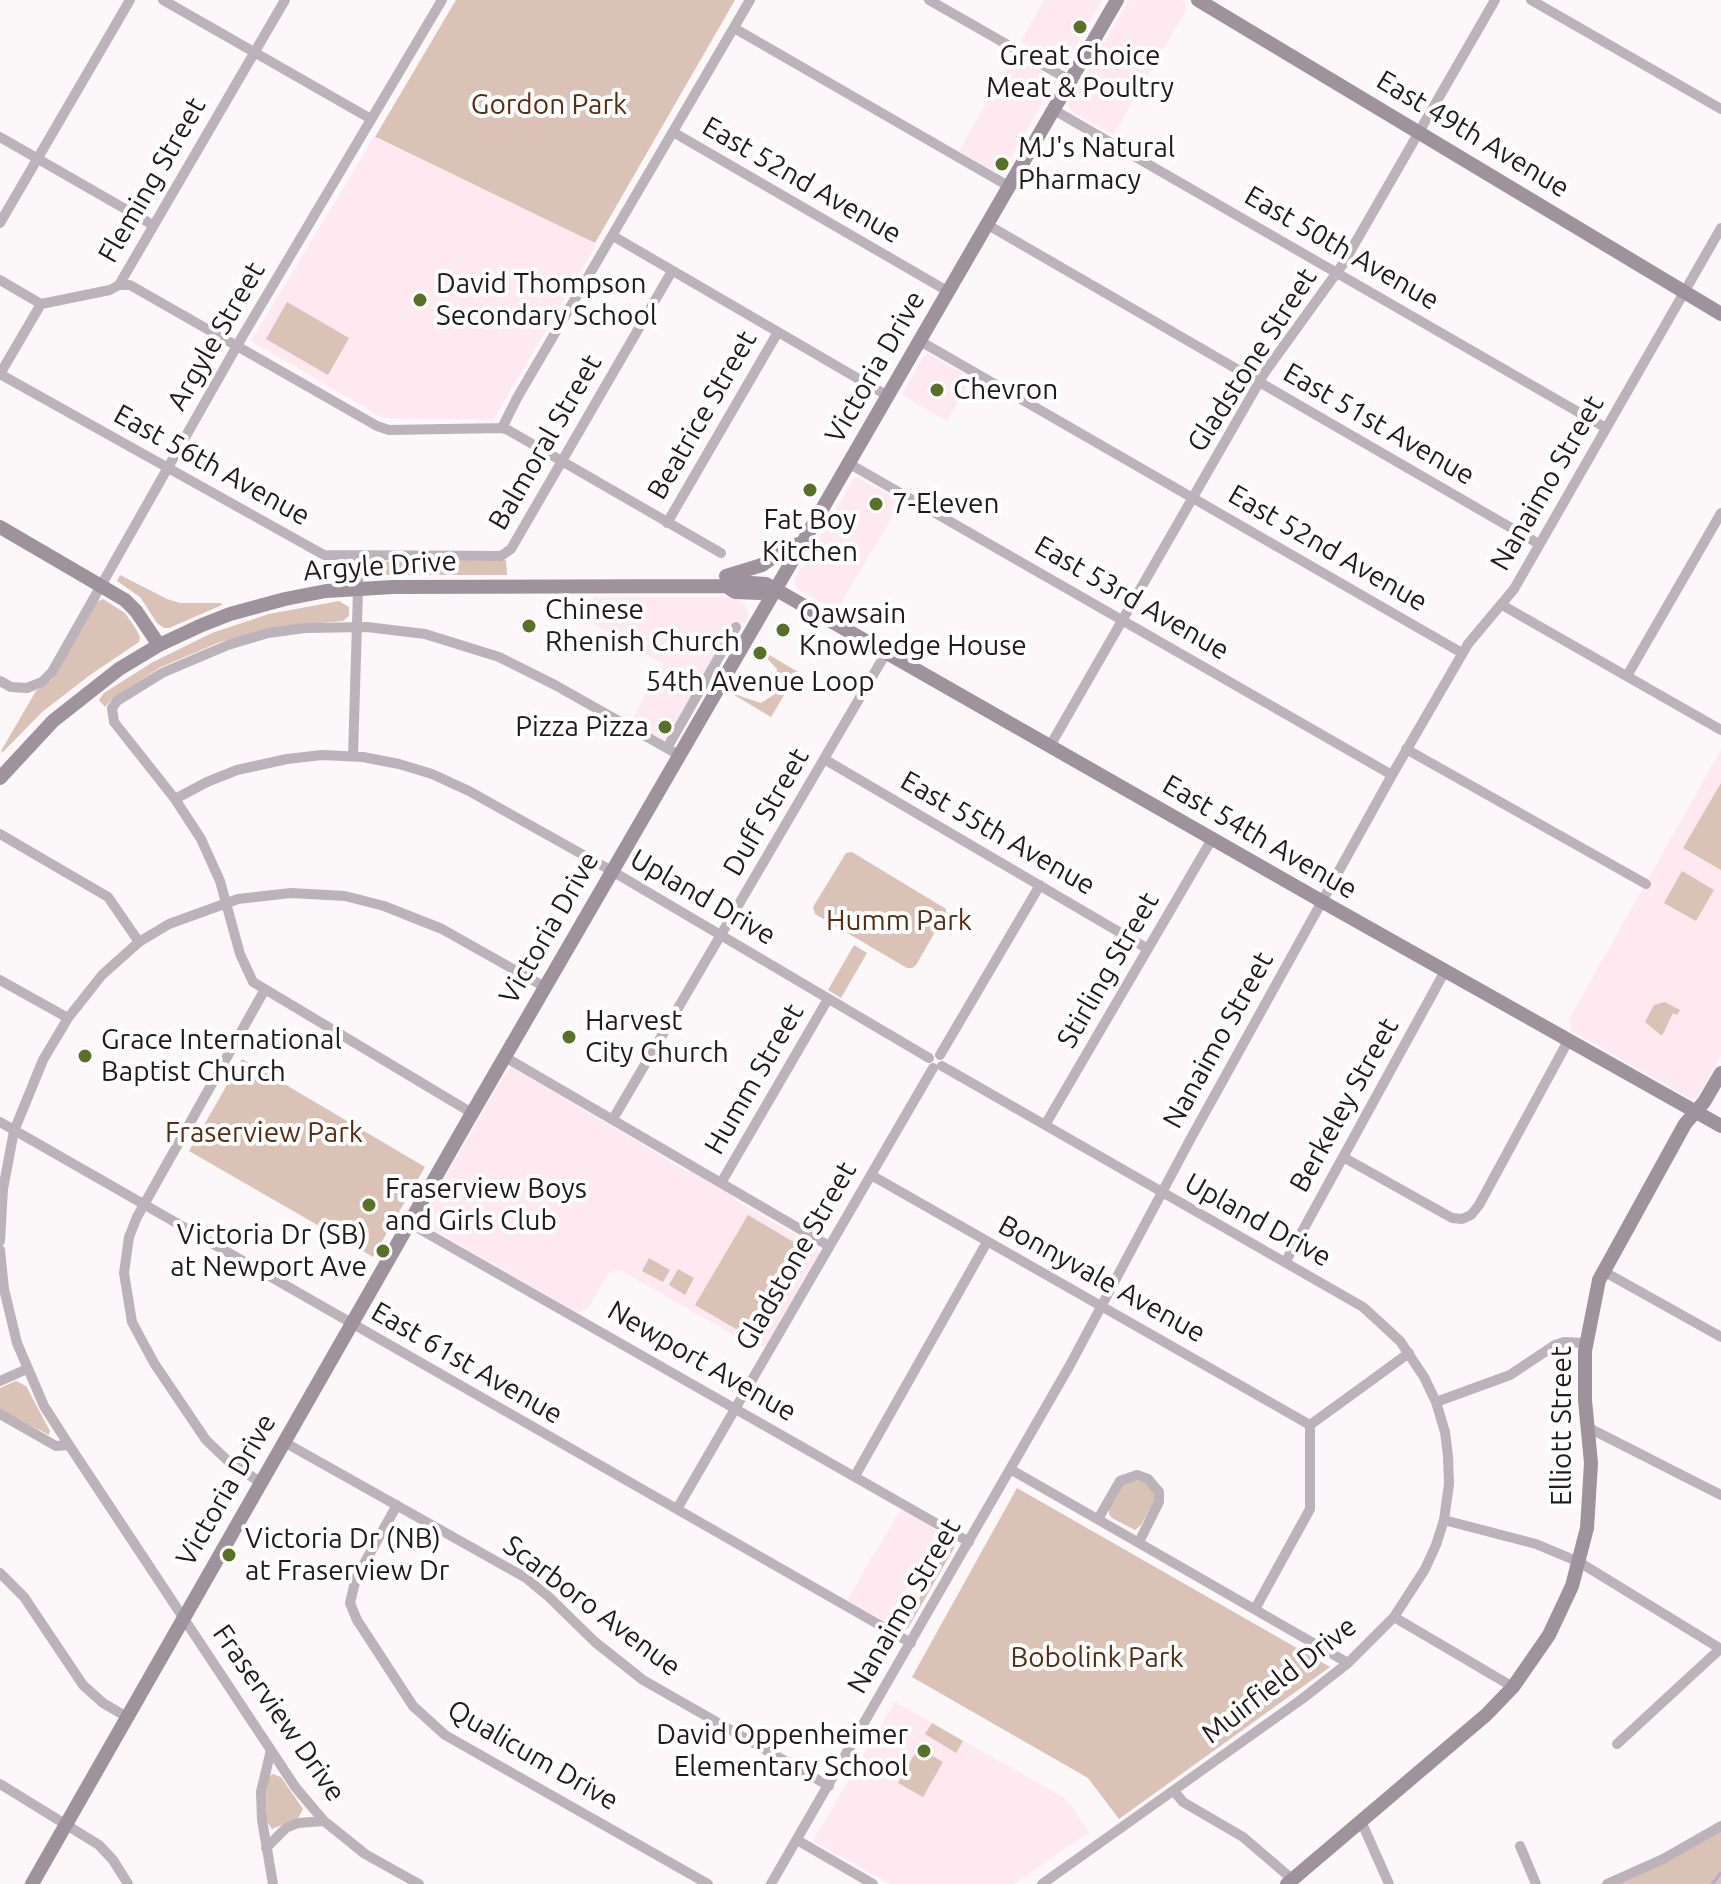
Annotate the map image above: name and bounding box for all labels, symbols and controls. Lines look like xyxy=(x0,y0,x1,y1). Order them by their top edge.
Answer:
marker: Great Choice Meat & Poultry xyxy=(1071,18,1089,36)
place label: Great Choice Meat & Poultry xyxy=(986,39,1174,105)
street label: East 49th Avenue xyxy=(1371,63,1575,205)
park label: Gordon Park xyxy=(471,88,627,122)
street label: Fleming Street xyxy=(91,91,213,269)
street label: East 52nd Avenue xyxy=(696,109,908,251)
place label: MJ's Natural Pharmacy xyxy=(1018,131,1175,197)
marker: MJ's Natural Pharmacy xyxy=(993,155,1011,173)
street label: East 50th Avenue xyxy=(1239,179,1445,317)
street label: Argyle Street xyxy=(160,256,272,416)
street label: Gladstone Street xyxy=(1180,262,1324,458)
place label: David Thompson Secondary School xyxy=(436,267,657,333)
street label: Victoria Drive xyxy=(818,285,932,449)
marker: David Thompson Secondary School xyxy=(411,291,429,309)
street label: Beatrice Street xyxy=(640,325,764,505)
street label: Balmoral Street xyxy=(481,348,609,536)
street label: East 51st Avenue xyxy=(1277,356,1481,492)
place label: Chevron xyxy=(953,373,1058,407)
marker: Chevron xyxy=(928,381,946,399)
street label: Nanaimo Street xyxy=(1483,389,1611,577)
street label: East 56th Avenue xyxy=(108,397,316,533)
street label: East 52nd Avenue xyxy=(1222,477,1434,619)
marker: Fat Boy Kitchen xyxy=(801,481,819,499)
place label: 7-Eleven xyxy=(892,487,999,521)
marker: 7-Eleven xyxy=(867,495,885,513)
place label: Fat Boy Kitchen xyxy=(762,503,858,569)
street label: East 53rd Avenue xyxy=(1029,529,1235,667)
street label: Argyle Drive xyxy=(302,544,458,588)
place label: Chinese Rhenish Church xyxy=(545,593,740,659)
place label: Qawsain Knowledge House xyxy=(799,597,1027,663)
marker: Chinese Rhenish Church xyxy=(520,617,538,635)
marker: Qawsain Knowledge House xyxy=(774,621,792,639)
marker: 54th Avenue Loop xyxy=(751,644,769,662)
place label: 54th Avenue Loop xyxy=(645,665,875,699)
place label: Pizza Pizza xyxy=(515,710,649,744)
marker: Pizza Pizza xyxy=(656,718,674,736)
street label: Duff Street xyxy=(716,742,816,882)
street label: East 55th Avenue xyxy=(895,764,1101,902)
street label: East 54th Avenue xyxy=(1157,768,1363,906)
street label: Upland Drive xyxy=(624,842,782,952)
street label: Victoria Drive xyxy=(492,846,606,1010)
street label: Stirling Street xyxy=(1050,886,1166,1054)
park label: Humm Park xyxy=(826,904,972,938)
street label: Nanaimo Street xyxy=(1156,946,1280,1134)
street label: Humm Street xyxy=(697,998,811,1160)
place label: Harvest City Church xyxy=(585,1004,729,1070)
street label: Berkeley Street xyxy=(1282,1012,1406,1198)
place label: Grace International Baptist Church xyxy=(101,1023,342,1089)
marker: Harvest City Church xyxy=(560,1028,578,1046)
marker: Grace International Baptist Church xyxy=(76,1047,94,1065)
park label: Fraserview Park xyxy=(165,1116,363,1150)
street label: Gladstone Street xyxy=(728,1156,864,1356)
street label: Upland Drive xyxy=(1179,1166,1337,1274)
place label: Fraserview Boys and Girls Club xyxy=(385,1172,587,1238)
marker: Fraserview Boys and Girls Club xyxy=(360,1196,378,1214)
street label: Bonnyvale Avenue xyxy=(993,1208,1211,1350)
place label: Victoria Dr (SB) at Newport Ave xyxy=(170,1218,367,1284)
marker: Victoria Dr (SB) at Newport Ave xyxy=(374,1242,392,1260)
street label: Newport Avenue xyxy=(602,1293,802,1429)
street label: East 61st Avenue xyxy=(365,1295,569,1431)
street label: Elliott Street xyxy=(1545,1346,1579,1506)
street label: Victoria Drive xyxy=(169,1408,283,1572)
street label: Nanaimo Street xyxy=(840,1512,968,1700)
place label: Victoria Dr (NB) at Fraserview Dr xyxy=(245,1522,449,1588)
street label: Scarboro Avenue xyxy=(497,1528,687,1684)
marker: Victoria Dr (NB) at Fraserview Dr xyxy=(220,1546,238,1564)
street label: Muirfield Drive xyxy=(1195,1609,1363,1751)
street label: Fraserview Drive xyxy=(205,1618,353,1808)
park label: Bobolink Park xyxy=(1010,1641,1184,1675)
street label: Qualicum Drive xyxy=(441,1692,625,1818)
place label: David Oppenheimer Elementary School xyxy=(656,1718,908,1784)
marker: David Oppenheimer Elementary School xyxy=(915,1742,933,1760)

